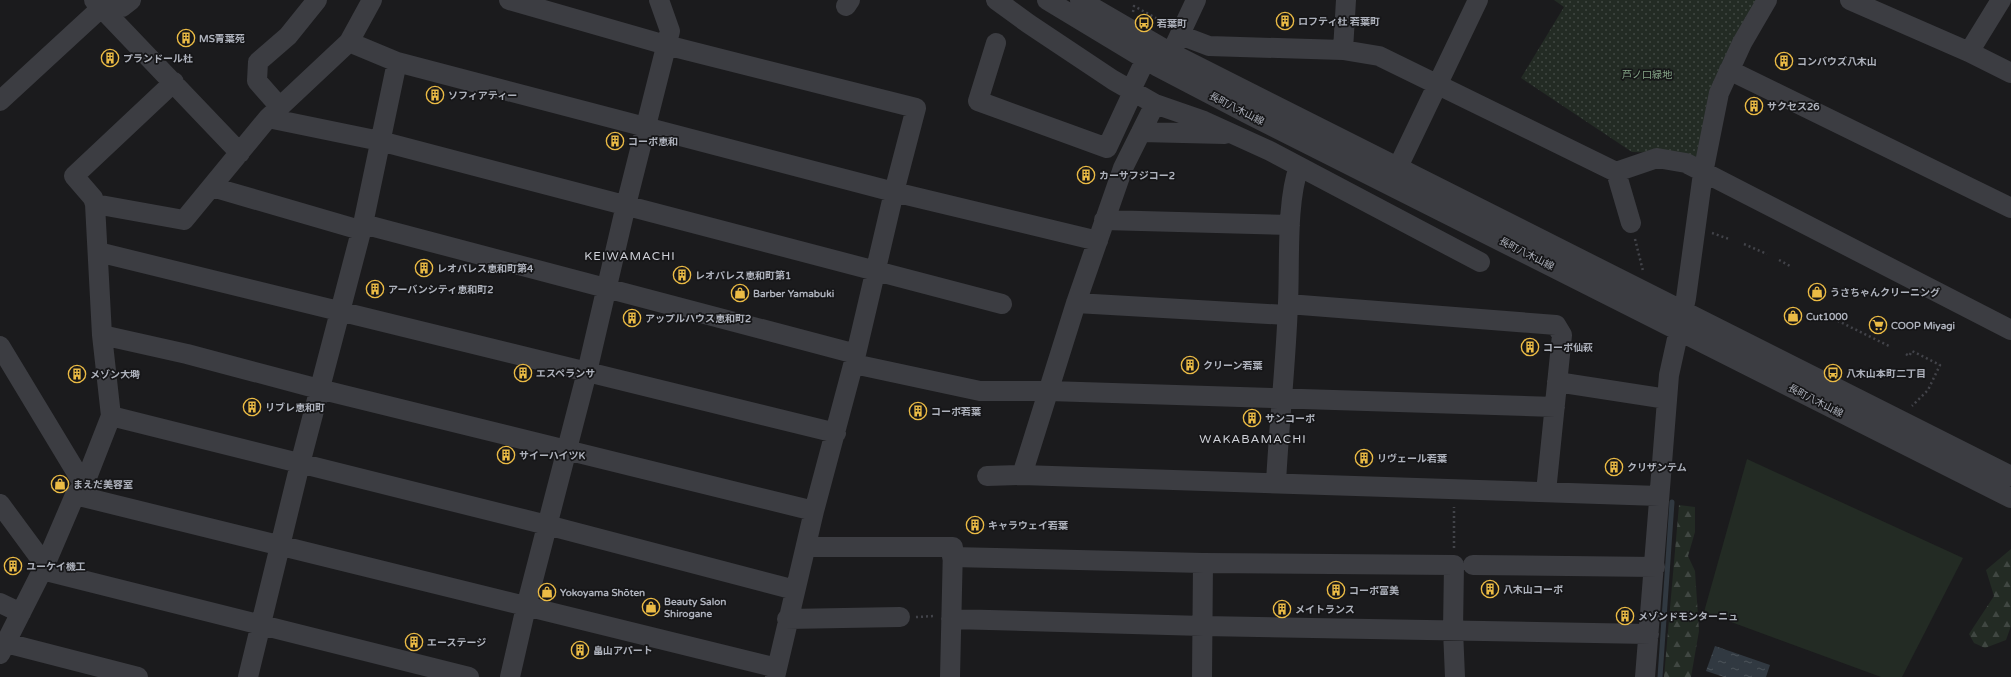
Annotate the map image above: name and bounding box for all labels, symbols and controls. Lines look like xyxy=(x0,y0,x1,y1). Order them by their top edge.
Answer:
building icon: ロフティ杜 若葉町 xyxy=(1275,11,1295,31)
bus stop icon: 若葉町 xyxy=(1134,13,1154,33)
place label: ロフティ杜 若葉町 xyxy=(1298,16,1380,28)
place label: 若葉町 xyxy=(1156,18,1187,30)
building icon: MS青葉苑 xyxy=(176,28,196,48)
place label: MS青葉苑 xyxy=(199,33,245,45)
building icon: プランドール杜 xyxy=(100,48,120,68)
building icon: コンバウズ八木山 xyxy=(1774,51,1794,71)
place label: プランドール杜 xyxy=(123,53,193,65)
place label: コンバウズ八木山 xyxy=(1797,56,1877,68)
park label: 芦ノ口緑地 xyxy=(1622,69,1673,81)
building icon: ソフィアティー xyxy=(425,85,445,105)
place label: ソフィアティー xyxy=(448,90,517,102)
street label: 長町八木山線 xyxy=(1207,90,1266,128)
building icon: サクセス26 xyxy=(1744,96,1764,116)
place label: サクセス26 xyxy=(1767,101,1820,113)
building icon: コーポ恵和 xyxy=(605,131,625,151)
place label: コーポ恵和 xyxy=(628,136,678,148)
building icon: カーサフジコー2 xyxy=(1076,165,1096,185)
place label: カーサフジコー2 xyxy=(1099,170,1175,182)
street label: 長町八木山線 xyxy=(1497,235,1556,273)
district label: KEIWAMACHI xyxy=(584,249,676,263)
building icon: レオパレス恵和町第4 xyxy=(414,258,434,278)
place label: レオパレス恵和町第4 xyxy=(437,263,534,275)
building icon: レオパレス恵和町第1 xyxy=(672,265,692,285)
place label: レオパレス恵和町第1 xyxy=(695,270,791,282)
building icon: アーバンシティ恵和町2 xyxy=(365,279,385,299)
shop icon: うさちゃんクリーニング xyxy=(1807,282,1827,302)
shop icon: Barber Yamabuki xyxy=(730,283,750,303)
place label: アーバンシティ恵和町2 xyxy=(388,284,493,296)
place label: うさちゃんクリーニング xyxy=(1830,287,1940,299)
place label: Barber Yamabuki xyxy=(753,288,835,300)
shop icon: Cut1000 xyxy=(1783,306,1803,326)
building icon: アップルハウス恵和町2 xyxy=(622,308,642,328)
place label: Cut1000 xyxy=(1806,311,1849,323)
place label: アップルハウス恵和町2 xyxy=(645,313,751,325)
supermarket icon: COOP Miyagi xyxy=(1868,315,1888,335)
place label: COOP Miyagi xyxy=(1891,320,1956,332)
building icon: コーポ仙萩 xyxy=(1520,337,1540,357)
place label: コーポ仙萩 xyxy=(1543,342,1593,354)
building icon: クリーン若葉 xyxy=(1180,355,1200,375)
place label: クリーン若葉 xyxy=(1203,360,1263,372)
building icon: エスペランサ xyxy=(513,363,533,383)
bus stop icon: 八木山本町二丁目 xyxy=(1823,363,1843,383)
building icon: メゾン大塒 xyxy=(67,364,87,384)
place label: エスペランサ xyxy=(536,368,595,380)
place label: 八木山本町二丁目 xyxy=(1846,368,1926,380)
place label: メゾン大塒 xyxy=(90,369,140,381)
street label: 長町八木山線 xyxy=(1786,382,1845,420)
building icon: リブレ恵和町 xyxy=(242,397,262,417)
building icon: コーポ若葉 xyxy=(908,401,928,421)
place label: リブレ恵和町 xyxy=(265,402,325,414)
place label: コーポ若葉 xyxy=(931,406,981,418)
building icon: サンコーポ xyxy=(1242,408,1262,428)
place label: サンコーポ xyxy=(1265,413,1315,425)
district label: WAKABAMACHI xyxy=(1199,432,1307,446)
building icon: サイーハイツK xyxy=(496,445,516,465)
building icon: リヴェール若葉 xyxy=(1354,448,1374,468)
place label: サイーハイツK xyxy=(519,450,586,462)
place label: リヴェール若葉 xyxy=(1377,453,1447,465)
building icon: クリザンテム xyxy=(1604,457,1624,477)
place label: クリザンテム xyxy=(1627,462,1687,474)
shop icon: まえだ美容室 xyxy=(50,474,70,494)
place label: まえだ美容室 xyxy=(73,479,133,491)
building icon: キャラウェイ若葉 xyxy=(965,515,985,535)
place label: キャラウェイ若葉 xyxy=(988,520,1068,532)
building icon: ユーケイ機工 xyxy=(3,556,23,576)
place label: ユーケイ機工 xyxy=(26,561,86,573)
building icon: 八木山コーポ xyxy=(1480,579,1500,599)
building icon: コーポ富美 xyxy=(1326,580,1346,600)
shop icon: Yokoyama Shōten xyxy=(537,582,557,602)
place label: 八木山コーポ xyxy=(1503,584,1563,596)
place label: コーポ富美 xyxy=(1349,585,1400,597)
place label: Yokoyama Shōten xyxy=(560,587,645,599)
place label: Beauty Salon Shirogane xyxy=(664,596,726,620)
shop icon: Beauty Salon Shirogane xyxy=(641,597,661,617)
building icon: メイトランス xyxy=(1272,599,1292,619)
place label: メイトランス xyxy=(1295,604,1355,616)
building icon: メゾンドモンターニュ xyxy=(1615,606,1635,626)
place label: メゾンドモンターニュ xyxy=(1638,611,1738,623)
building icon: エーステージ xyxy=(404,632,424,652)
place label: エーステージ xyxy=(427,637,486,649)
building icon: 畠山アパート xyxy=(570,640,590,660)
place label: 畠山アパート xyxy=(593,645,653,657)

